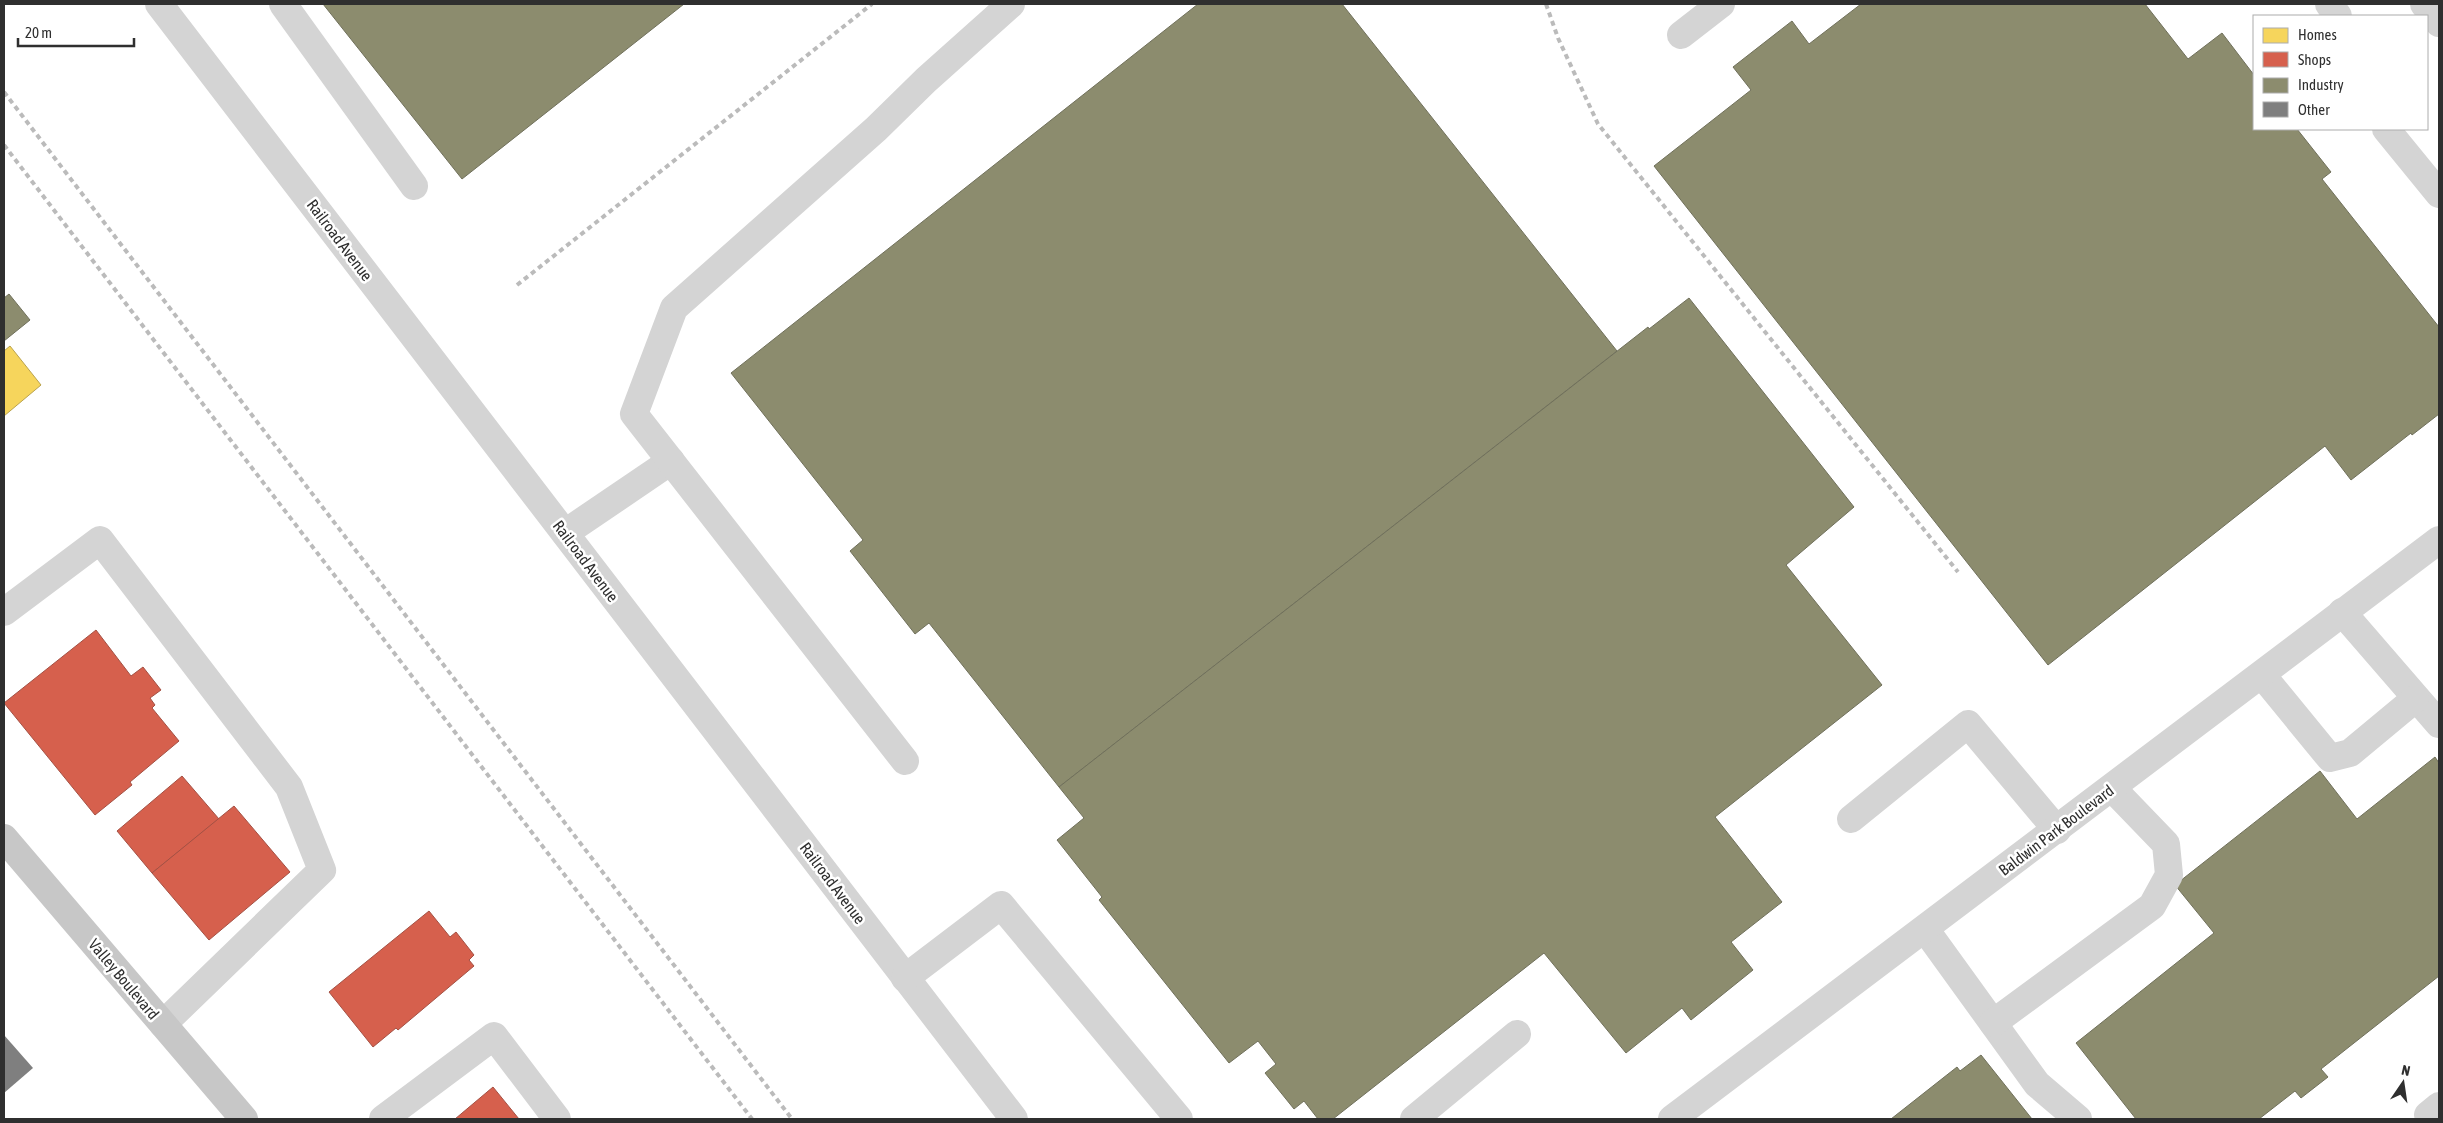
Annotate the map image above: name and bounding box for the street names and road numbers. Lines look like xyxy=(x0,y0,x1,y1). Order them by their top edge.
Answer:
street label: Railroad Avenue xyxy=(304,196,376,284)
street label: Railroad Avenue xyxy=(550,517,622,605)
street label: Baldwin Park Boulevard xyxy=(1995,781,2117,879)
street label: Railroad Avenue xyxy=(797,839,869,927)
street label: Valley Boulevard xyxy=(84,935,163,1023)

